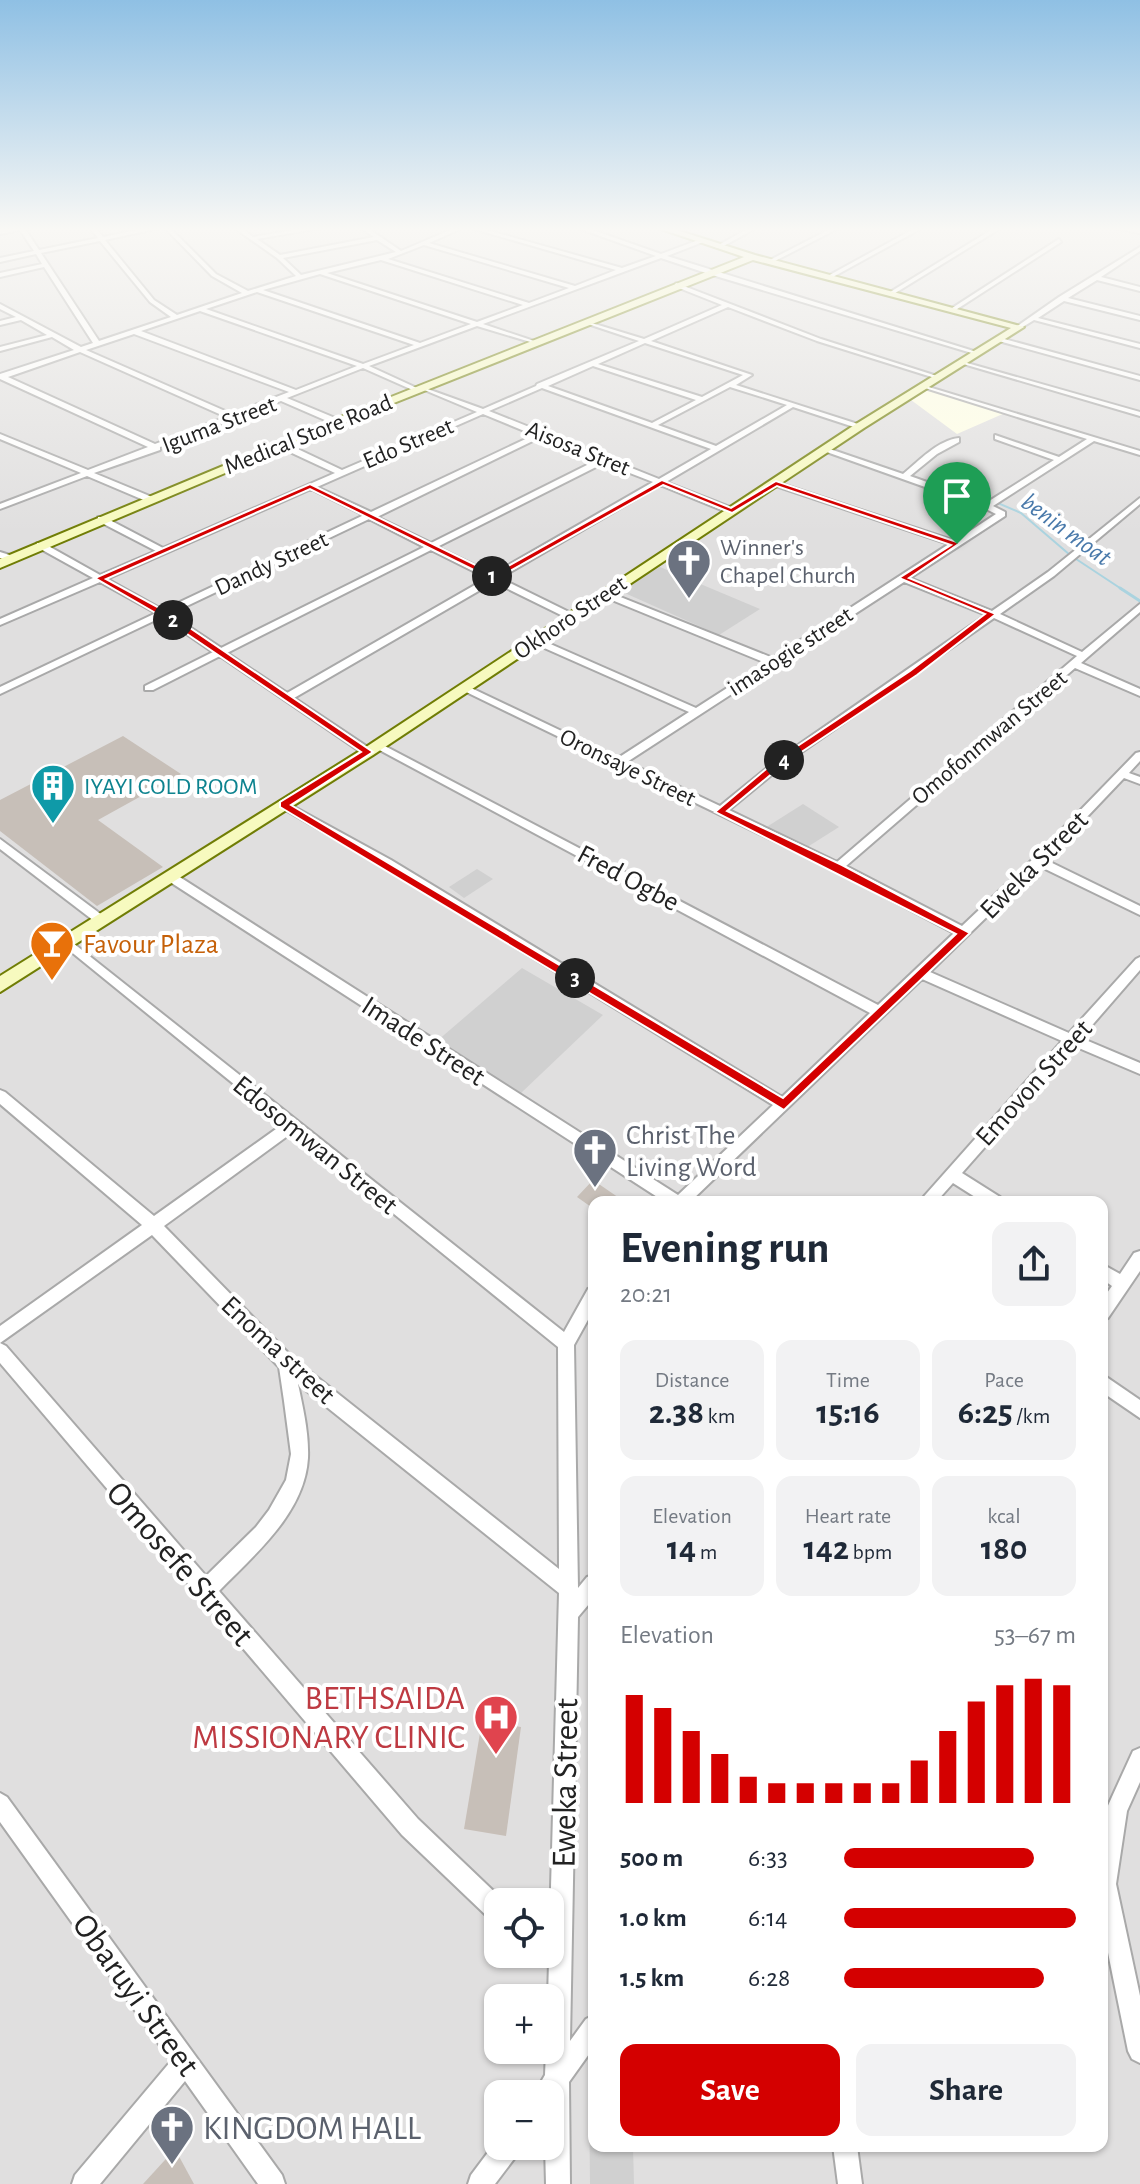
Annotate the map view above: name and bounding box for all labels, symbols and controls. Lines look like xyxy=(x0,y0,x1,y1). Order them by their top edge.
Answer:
street label: Medical Store Road xyxy=(221,390,396,479)
street label: Iguma Street xyxy=(159,392,280,458)
street label: Edo Street xyxy=(360,414,457,474)
street label: Aisosa Stret xyxy=(522,417,633,481)
pin xyxy=(923,462,991,544)
icon: arrive xyxy=(935,474,979,518)
water label: benin moat xyxy=(1017,489,1117,571)
street label: Dandy Street xyxy=(211,527,332,601)
place label: Winner's Chapel Church xyxy=(720,536,856,588)
church icon: Winner's Chapel Church xyxy=(665,537,713,600)
pin: 1 xyxy=(472,556,512,596)
text: 1 xyxy=(488,565,496,587)
street label: Okhoro Street xyxy=(510,571,632,664)
pin: 2 xyxy=(153,600,193,640)
street label: imasogie street xyxy=(724,603,857,701)
text: 2 xyxy=(168,609,178,631)
street label: Omofonmwan Street xyxy=(907,666,1072,809)
street label: Oronsaye Street xyxy=(556,725,700,811)
pin: 4 xyxy=(764,740,804,780)
text: 4 xyxy=(778,749,790,771)
building icon: IYAYI COLD ROOM xyxy=(29,762,77,825)
place label: IYAYI COLD ROOM xyxy=(84,775,257,799)
street label: Eweka Street xyxy=(975,806,1094,925)
street label: Fred Ogbe xyxy=(573,840,684,917)
bar icon: Favour Plaza xyxy=(28,919,76,982)
place label: Favour Plaza xyxy=(83,931,219,959)
pin: 3 xyxy=(555,958,595,998)
text: 3 xyxy=(570,967,580,989)
street label: Imade Street xyxy=(356,992,489,1092)
street label: Emovon Street xyxy=(971,1015,1098,1152)
street label: Edosomwan Street xyxy=(227,1071,402,1220)
place label: Christ The Living Word xyxy=(626,1122,756,1182)
church icon: Christ The Living Word xyxy=(571,1126,619,1189)
button: share xyxy=(992,1222,1076,1306)
text: Evening run xyxy=(620,1227,829,1271)
text: 20:21 xyxy=(620,1281,672,1307)
street label: Enoma street xyxy=(215,1291,340,1410)
text: Distance xyxy=(655,1369,729,1391)
text: Time xyxy=(826,1369,870,1391)
text: Pace xyxy=(984,1369,1024,1391)
text: 2.38 xyxy=(649,1396,704,1430)
text: 15:16 xyxy=(816,1396,880,1430)
text: 6:25 xyxy=(958,1396,1013,1430)
text: km xyxy=(704,1405,735,1427)
text: /km xyxy=(1013,1405,1050,1427)
street label: Omosefe Street xyxy=(99,1476,260,1653)
text: Elevation xyxy=(652,1505,732,1527)
text: Heart rate xyxy=(805,1505,891,1527)
text: kcal xyxy=(987,1505,1021,1527)
text: 14 xyxy=(667,1532,696,1566)
text: 142 xyxy=(804,1532,849,1566)
text: 180 xyxy=(981,1532,1027,1566)
text: m xyxy=(696,1541,717,1563)
text: bpm xyxy=(849,1541,892,1563)
text: Elevation xyxy=(620,1622,714,1648)
text: 53–67 m xyxy=(994,1622,1076,1648)
place label: BETHSAIDA MISSIONARY CLINIC xyxy=(192,1682,465,1755)
hospital icon: BETHSAIDA MISSIONARY CLINIC xyxy=(472,1693,520,1756)
street label: Eweka Street xyxy=(548,1698,584,1868)
text: 500 m xyxy=(620,1845,683,1871)
text: 6:33 xyxy=(748,1845,788,1871)
map controls xyxy=(484,1888,564,2160)
button: locate xyxy=(484,1888,564,1968)
text: 1.0 km xyxy=(620,1905,687,1931)
text: 6:14 xyxy=(748,1905,788,1931)
street label: Obaruyi Street xyxy=(66,1908,205,2082)
text: 1.5 km xyxy=(620,1965,684,1991)
text: 6:28 xyxy=(748,1965,790,1991)
button: + xyxy=(484,1984,564,2064)
button: Save xyxy=(620,2044,840,2136)
button: Share xyxy=(856,2044,1076,2136)
button: − xyxy=(484,2080,564,2160)
church icon: KINGDOM HALL xyxy=(148,2103,196,2166)
place label: KINGDOM HALL xyxy=(203,2112,422,2146)

